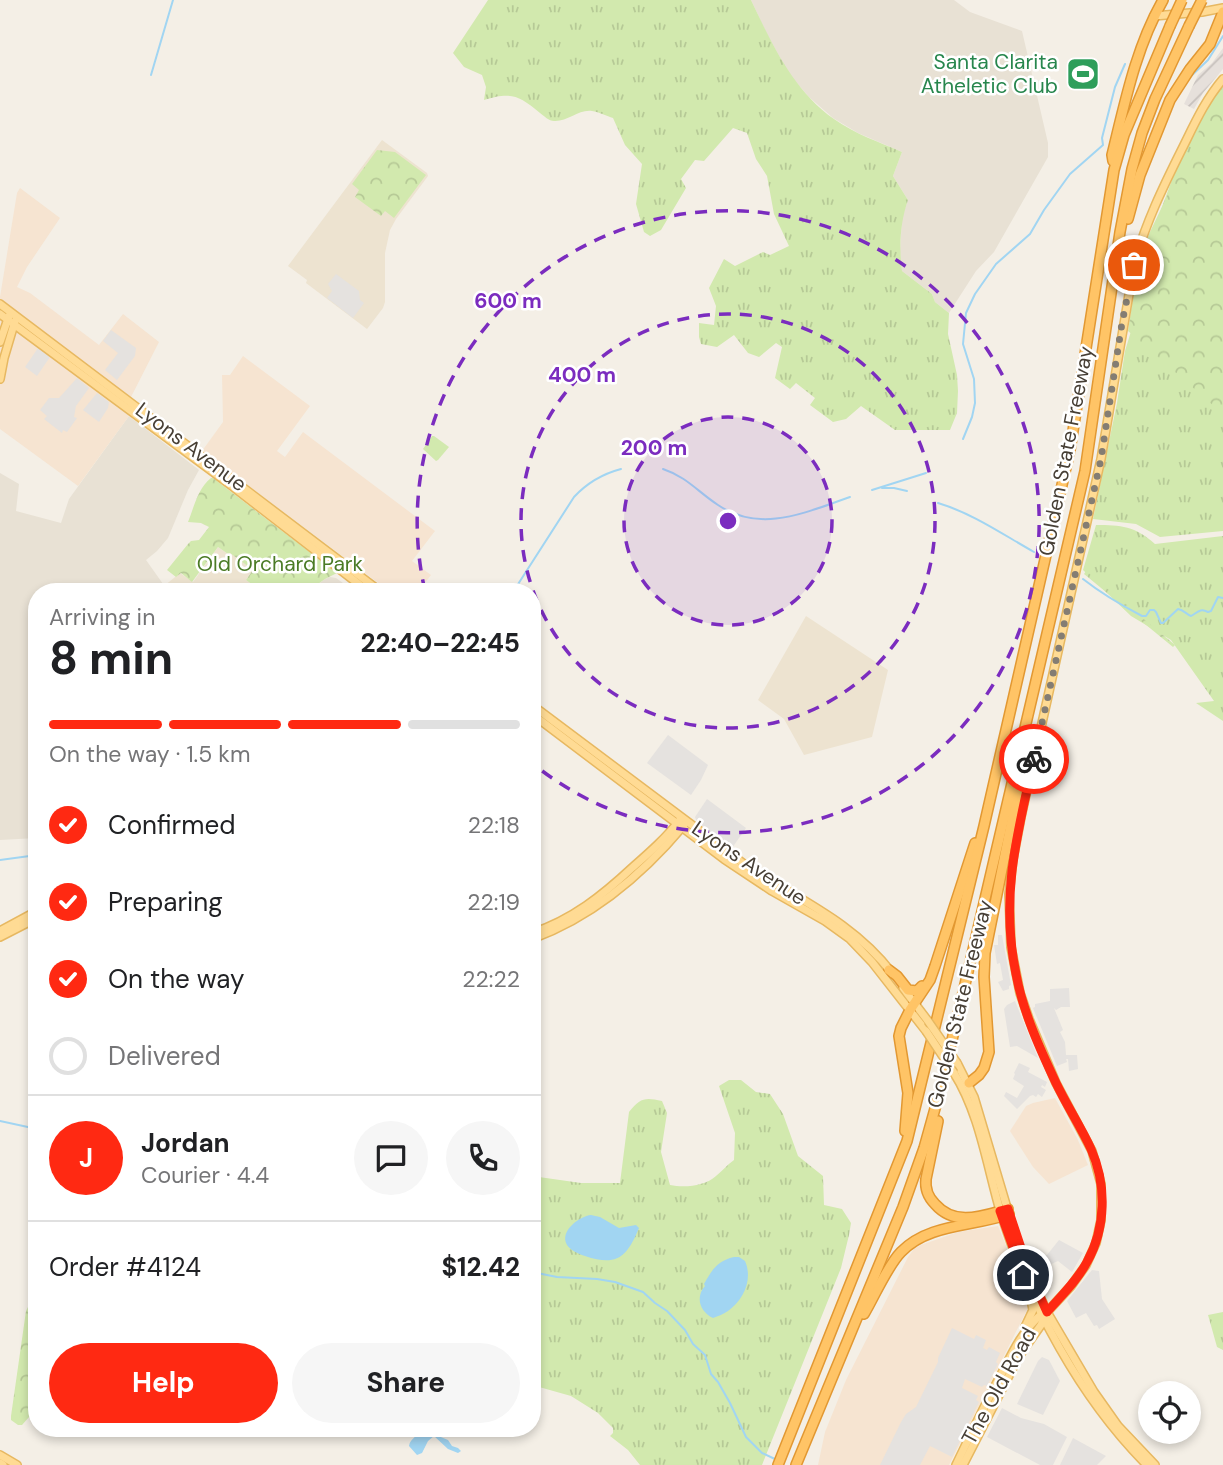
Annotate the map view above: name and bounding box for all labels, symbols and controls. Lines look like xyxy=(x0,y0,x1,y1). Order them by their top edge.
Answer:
place label: Santa Clarita Atheletic Club xyxy=(921,48,1058,100)
sports icon: Santa Clarita Atheletic Club xyxy=(1064,55,1102,93)
pin xyxy=(1104,235,1164,295)
icon: bag xyxy=(1115,246,1153,284)
text: 600 m xyxy=(474,287,542,315)
street label: Golden State Freeway xyxy=(1032,343,1100,558)
text: 400 m xyxy=(548,361,616,389)
street label: Lyons Avenue xyxy=(130,396,252,498)
text: 200 m xyxy=(621,434,687,462)
centre of rings xyxy=(716,509,740,533)
park label: Old Orchard Park xyxy=(197,550,364,578)
text: Arriving in xyxy=(49,602,155,632)
text: 22:40–22:45 xyxy=(360,626,520,660)
text: 8 min xyxy=(49,628,173,688)
courier xyxy=(999,724,1069,794)
text: On the way · 1.5 km xyxy=(49,739,250,769)
icon: bike xyxy=(1015,740,1053,778)
icon: check xyxy=(49,806,87,844)
text: Confirmed xyxy=(108,808,235,842)
text: 22:18 xyxy=(468,810,520,840)
street label: Lyons Avenue xyxy=(686,814,812,912)
icon: check xyxy=(49,883,87,921)
text: Preparing xyxy=(108,885,223,919)
text: 22:19 xyxy=(467,887,520,917)
street label: Golden State Freeway xyxy=(921,897,999,1111)
icon: check xyxy=(49,960,87,998)
text: On the way xyxy=(108,962,244,996)
text: 22:22 xyxy=(462,964,520,994)
text: Delivered xyxy=(108,1039,221,1073)
button: chat xyxy=(354,1121,428,1195)
button: phone xyxy=(446,1121,520,1195)
text: Jordan xyxy=(141,1126,230,1160)
text: J xyxy=(79,1141,93,1175)
text: Courier · 4.4 xyxy=(141,1160,269,1190)
pin xyxy=(993,1245,1053,1305)
text: Order #4124 xyxy=(49,1250,201,1284)
text: $12.42 xyxy=(441,1250,520,1284)
icon: home xyxy=(1004,1256,1042,1294)
street label: The Old Road xyxy=(955,1322,1043,1450)
button: Help xyxy=(49,1343,278,1423)
button: Share xyxy=(292,1343,520,1423)
map controls xyxy=(1138,1381,1201,1444)
button: locate xyxy=(1138,1381,1201,1444)

